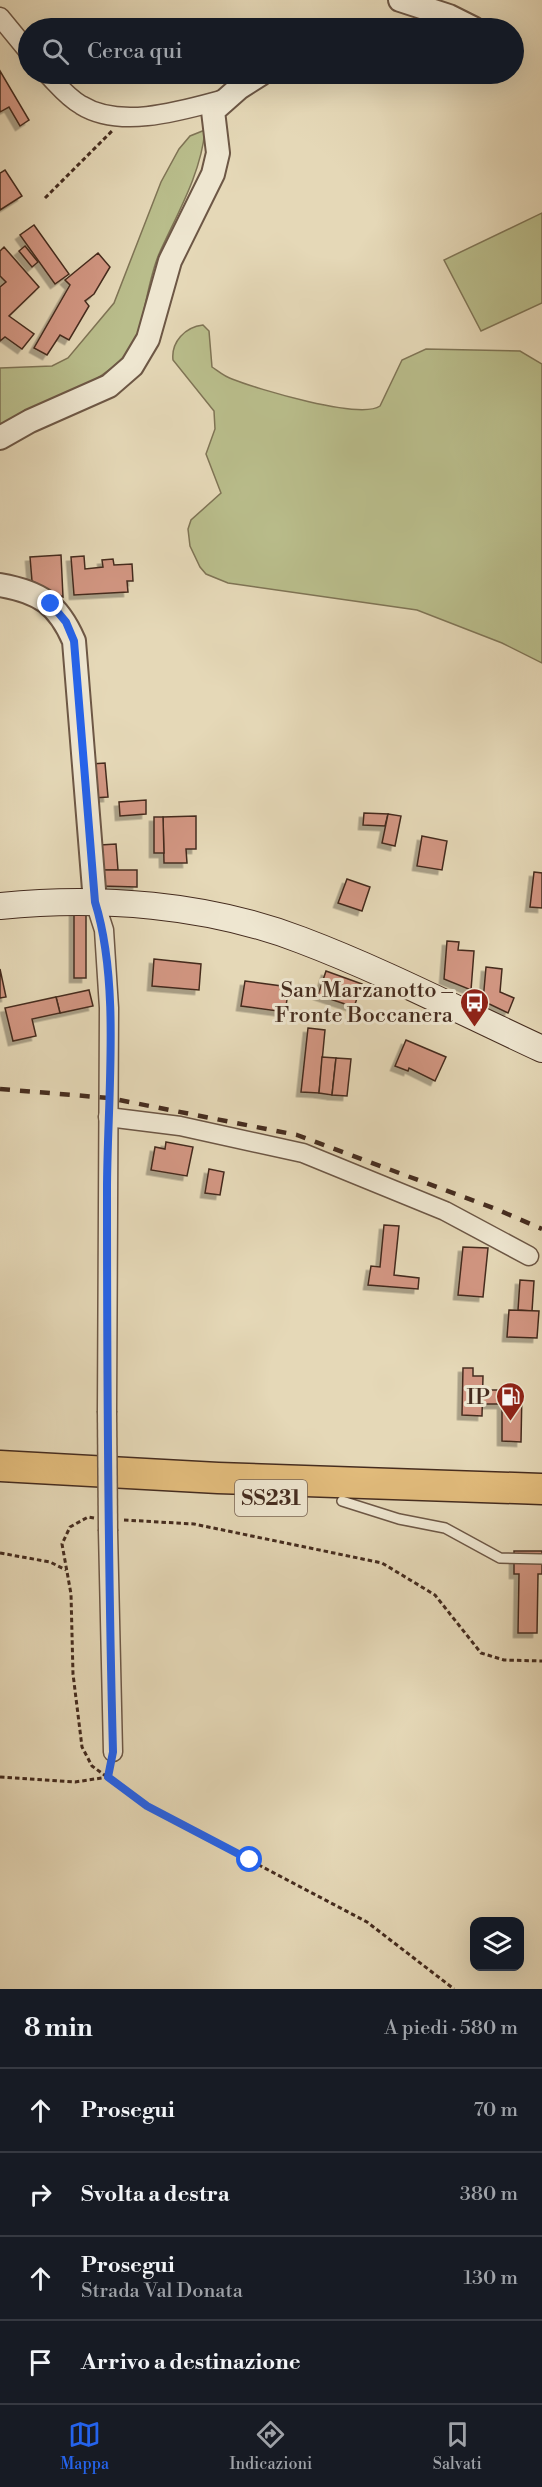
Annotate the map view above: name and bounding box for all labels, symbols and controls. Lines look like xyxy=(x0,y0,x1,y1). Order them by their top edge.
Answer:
search box xyxy=(18,18,524,84)
icon: search xyxy=(39,35,72,68)
text: Cerca qui xyxy=(87,38,183,65)
route end xyxy=(37,590,63,616)
place label: San Marzanotto – Fronte Boccanera xyxy=(275,977,454,1029)
bus stop icon: San Marzanotto – Fronte Boccanera xyxy=(458,986,490,1028)
fuel station icon: IP xyxy=(495,1380,527,1422)
place label: IP xyxy=(467,1384,490,1411)
road number: SS231 xyxy=(235,1480,307,1516)
route start xyxy=(236,1846,262,1872)
map controls xyxy=(470,1917,524,1971)
button: layers xyxy=(470,1917,524,1971)
text: 8 min xyxy=(24,2012,93,2044)
text: A piedi · 580 m xyxy=(384,2016,518,2041)
icon: ahead xyxy=(24,2094,57,2127)
text: Prosegui xyxy=(81,2097,175,2124)
text: 70 m xyxy=(474,2098,518,2123)
icon: right xyxy=(24,2178,57,2211)
text: Svolta a destra xyxy=(81,2181,230,2208)
text: 380 m xyxy=(460,2182,518,2207)
text: Prosegui xyxy=(81,2252,175,2279)
icon: ahead xyxy=(24,2262,57,2295)
text: 130 m xyxy=(463,2266,518,2291)
text: Strada Val Donata xyxy=(81,2279,243,2304)
icon: arrive xyxy=(24,2346,57,2379)
text: Arrivo a destinazione xyxy=(81,2349,301,2376)
tab: Mappa xyxy=(60,2418,109,2474)
tab: Indicazioni xyxy=(229,2418,312,2474)
tab: Salvati xyxy=(433,2418,482,2474)

